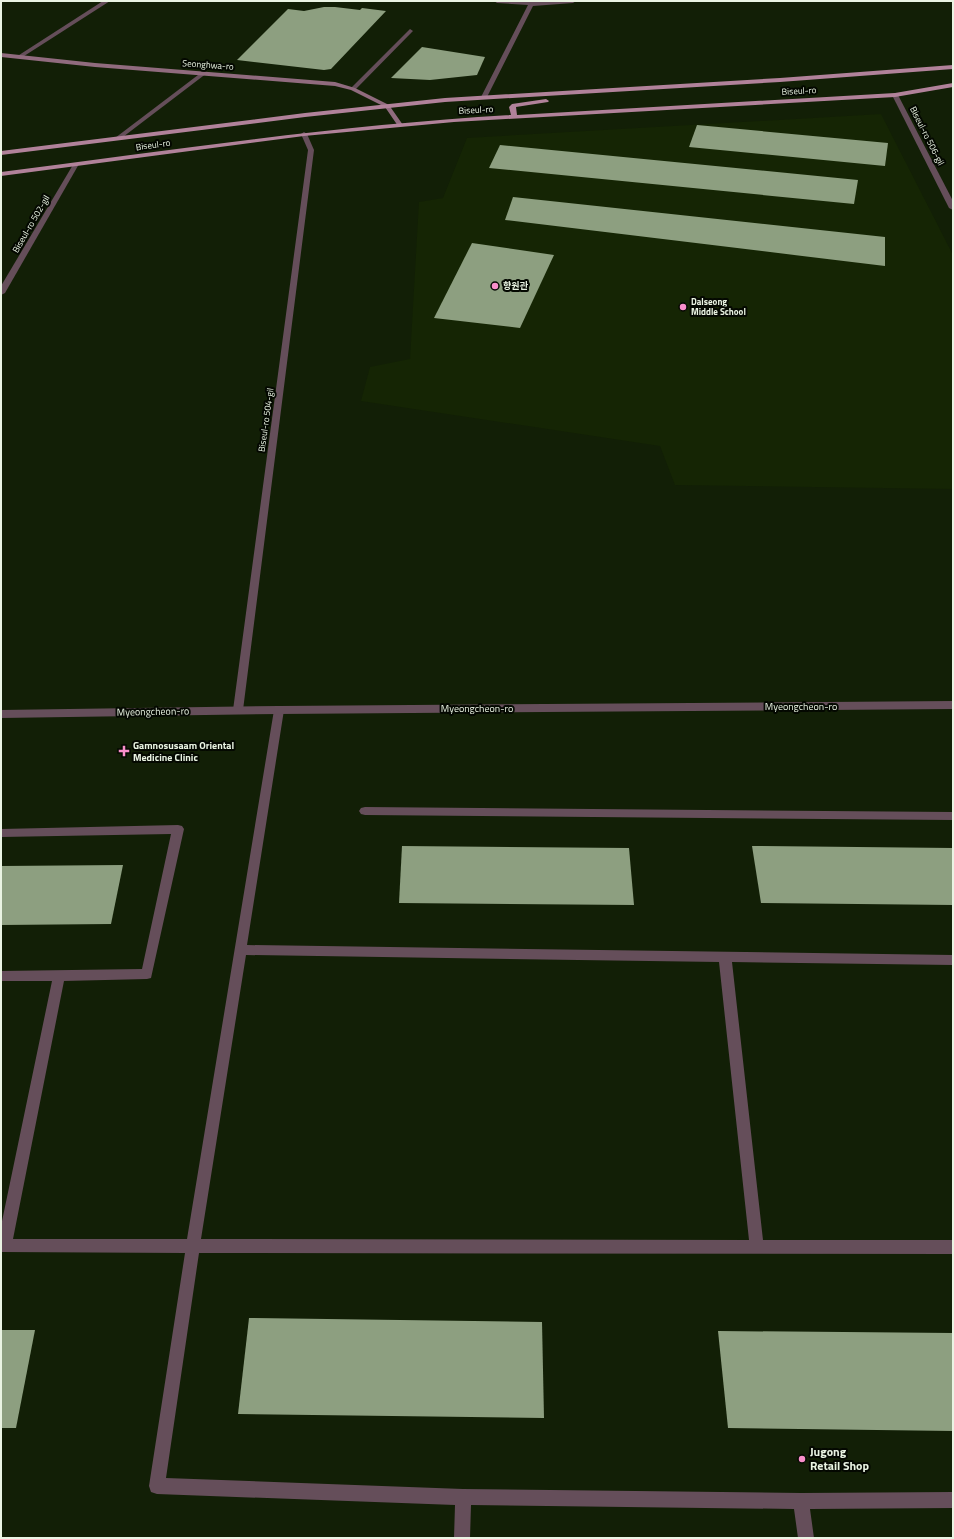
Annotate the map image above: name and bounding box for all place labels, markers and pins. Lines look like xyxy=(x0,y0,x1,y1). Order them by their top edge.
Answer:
place label: 향원관 xyxy=(503,279,529,292)
marker: 향원관 xyxy=(490,281,500,291)
place label: Dalseong Middle School xyxy=(691,295,746,318)
marker: Dalseong Middle School xyxy=(678,302,688,312)
place label: Gamnosusaam Oriental Medicine Clinic xyxy=(133,738,234,765)
marker: Gamnosusaam Oriental Medicine Clinic xyxy=(118,745,130,757)
place label: Jugong Retail Shop xyxy=(810,1442,869,1475)
marker: Jugong Retail Shop xyxy=(797,1454,807,1464)

